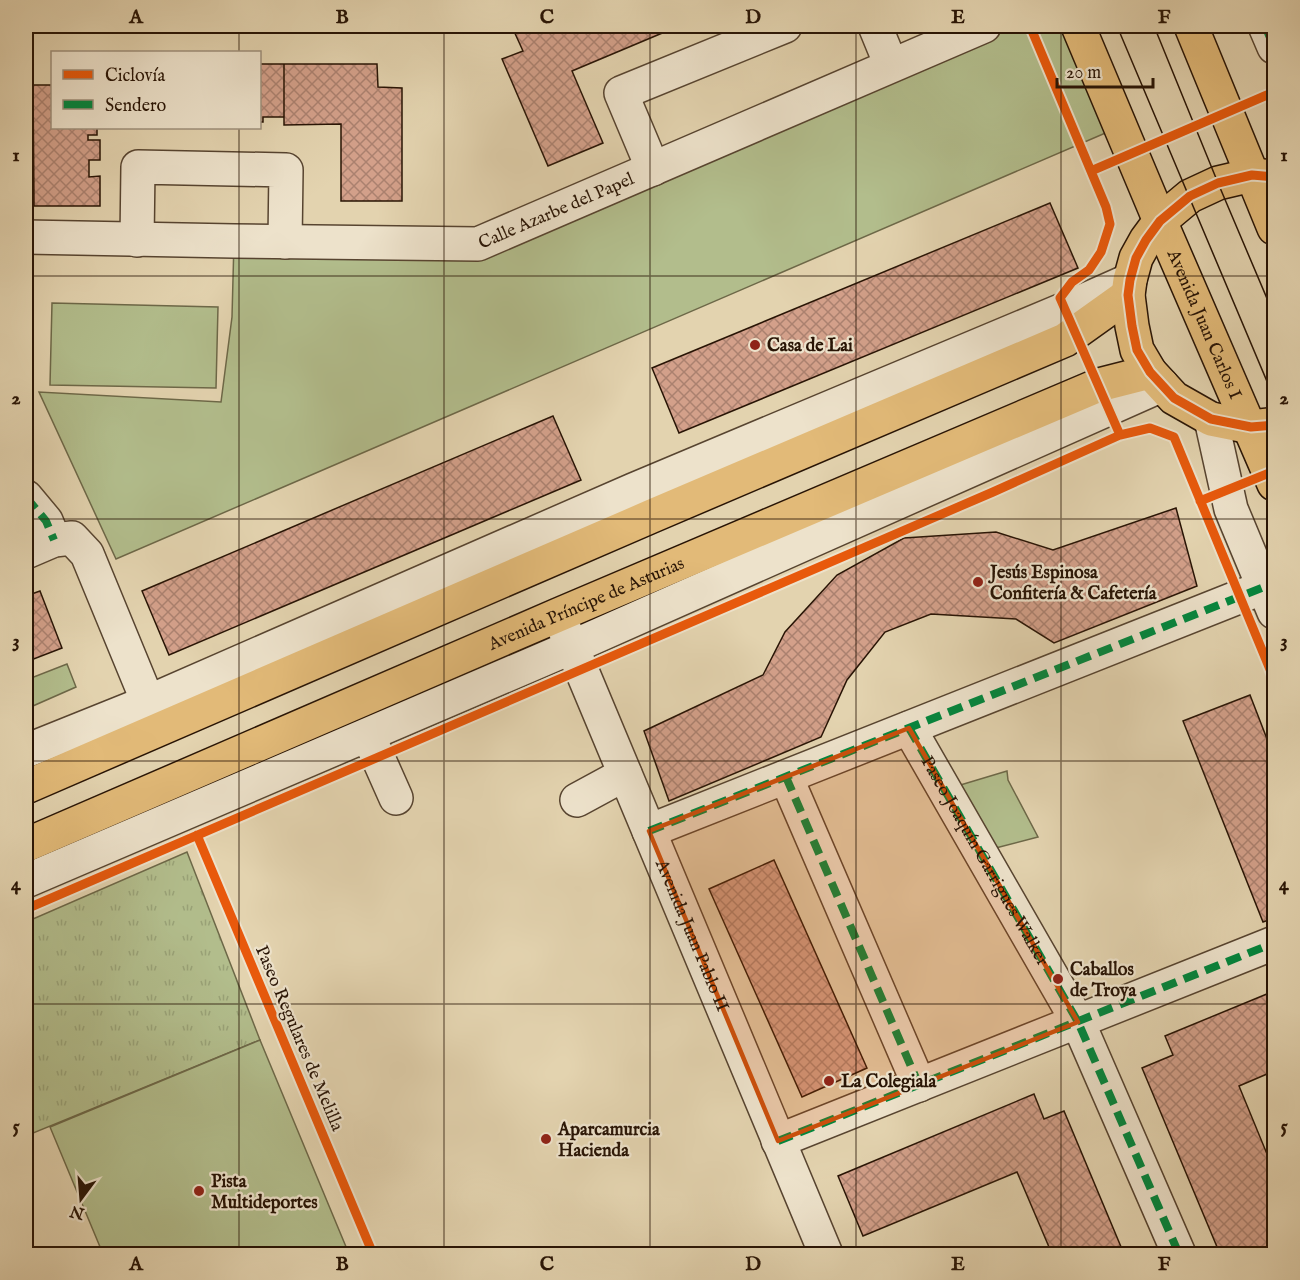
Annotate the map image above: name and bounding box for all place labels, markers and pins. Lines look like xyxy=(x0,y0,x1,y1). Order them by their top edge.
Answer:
place label: Casa de Lai xyxy=(767,335,853,358)
marker: Casa de Lai xyxy=(748,338,762,352)
place label: Jesús Espinosa Confitería & Cafetería xyxy=(988,562,1158,606)
marker: Jesús Espinosa Confitería & Cafetería xyxy=(971,575,985,589)
place label: Caballos de Troya xyxy=(1070,959,1137,1003)
marker: Caballos de Troya xyxy=(1051,972,1065,986)
place label: La Colegiala xyxy=(841,1071,937,1094)
marker: La Colegiala xyxy=(822,1074,836,1088)
place label: Aparcamurcia Hacienda xyxy=(557,1119,661,1163)
marker: Aparcamurcia Hacienda xyxy=(539,1132,553,1146)
place label: Pista Multideportes xyxy=(211,1171,318,1215)
marker: Pista Multideportes xyxy=(192,1184,206,1198)

